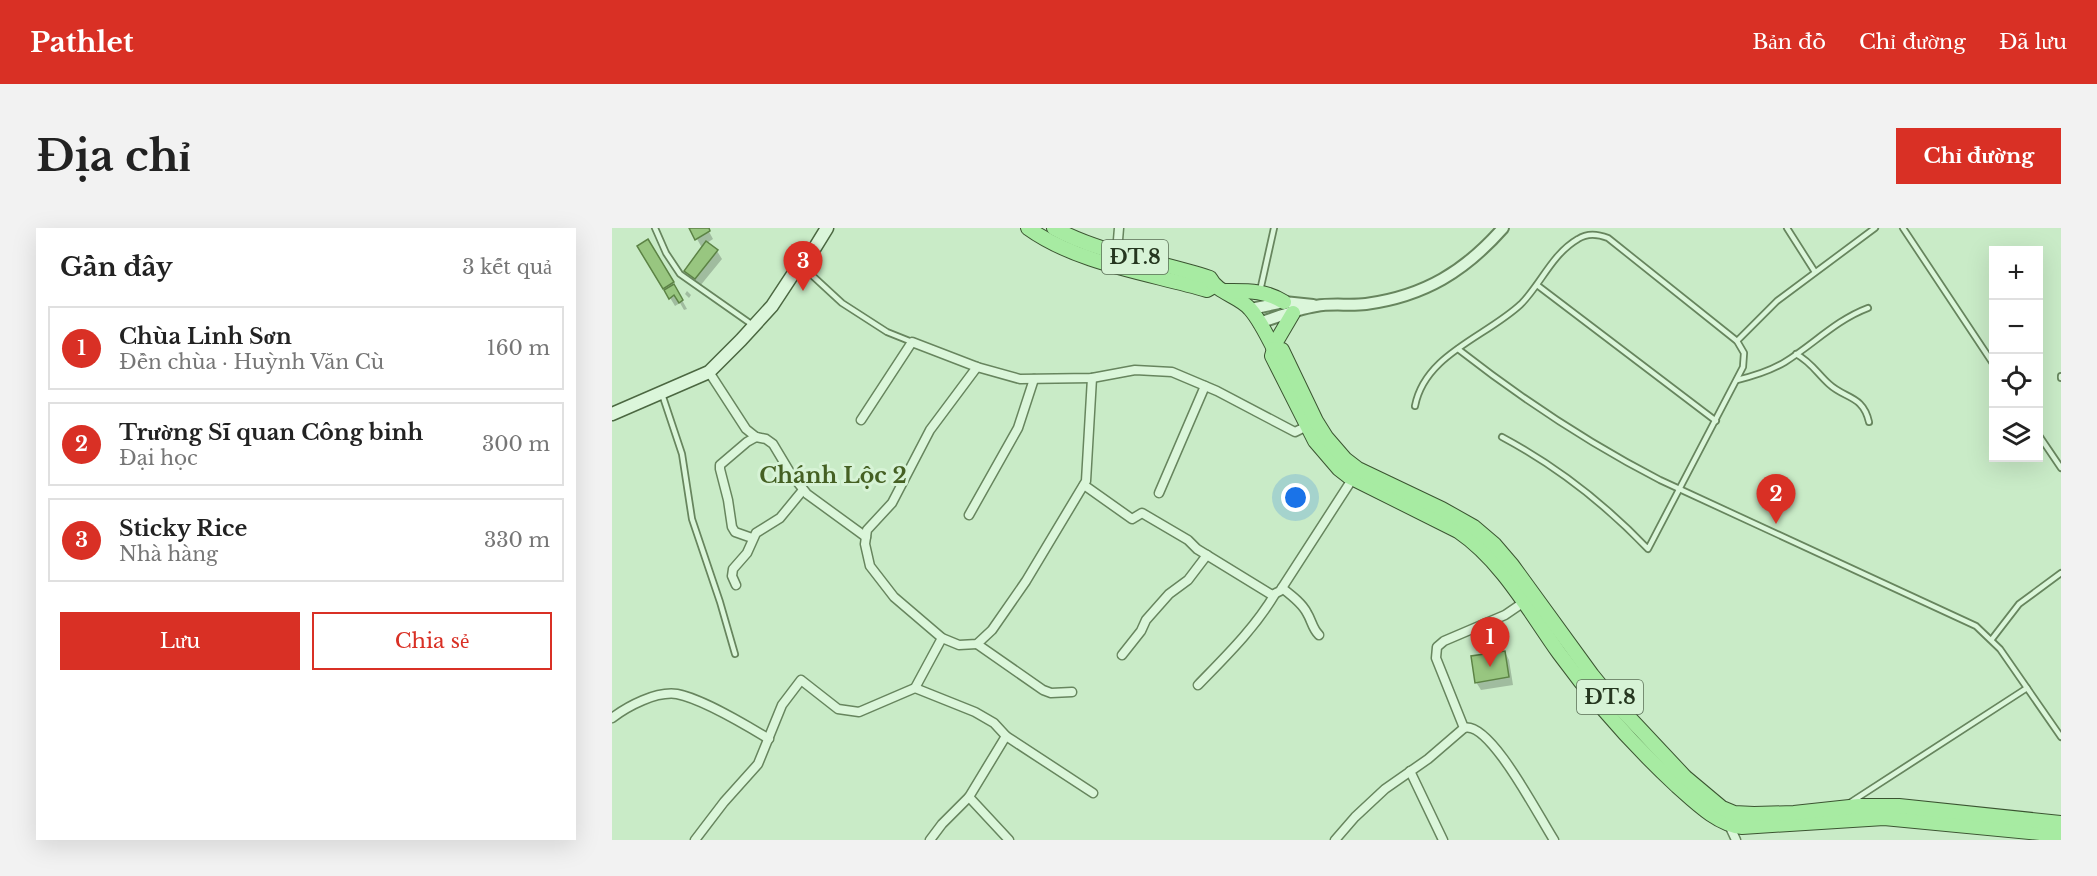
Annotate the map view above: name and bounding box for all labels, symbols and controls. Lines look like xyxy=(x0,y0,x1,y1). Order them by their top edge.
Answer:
text: Pathlet xyxy=(30,25,134,60)
text: Bản đồ xyxy=(1752,29,1826,55)
text: Chỉ đường xyxy=(1859,29,1966,55)
text: Đã lưu xyxy=(1999,29,2067,55)
button: Chỉ đường xyxy=(1896,128,2061,184)
text: Địa chỉ xyxy=(36,130,190,182)
road number: ĐT.8 xyxy=(1102,240,1168,274)
pin: 3 xyxy=(784,242,822,291)
map controls xyxy=(1989,246,2043,462)
button: + xyxy=(1989,246,2043,300)
text: Gần đây xyxy=(60,251,173,283)
text: 3 kết quả xyxy=(462,255,552,279)
button: − xyxy=(1989,300,2043,354)
text: Chùa Linh Sơn xyxy=(119,323,292,350)
text: 1 xyxy=(77,336,86,360)
text: 160 m xyxy=(487,336,550,360)
text: Đền chùa · Huỳnh Văn Cù xyxy=(119,350,384,374)
button: locate xyxy=(1989,354,2043,408)
button: layers xyxy=(1989,408,2043,462)
text: Trường Sĩ quan Công binh xyxy=(119,419,423,446)
text: 2 xyxy=(75,432,88,456)
text: 300 m xyxy=(482,432,550,456)
text: Đại học xyxy=(119,446,198,470)
district label: Chánh Lộc 2 xyxy=(759,462,907,489)
pin: 2 xyxy=(1756,474,1796,524)
your location xyxy=(1281,483,1310,512)
text: Sticky Rice xyxy=(119,515,247,542)
text: 3 xyxy=(75,528,88,552)
text: 330 m xyxy=(484,528,550,552)
text: Nhà hàng xyxy=(119,542,218,566)
button: Lưu xyxy=(60,612,300,670)
button: Chia sẻ xyxy=(312,612,552,670)
pin: 1 xyxy=(1470,618,1510,667)
road number: ĐT.8 xyxy=(1577,680,1643,714)

